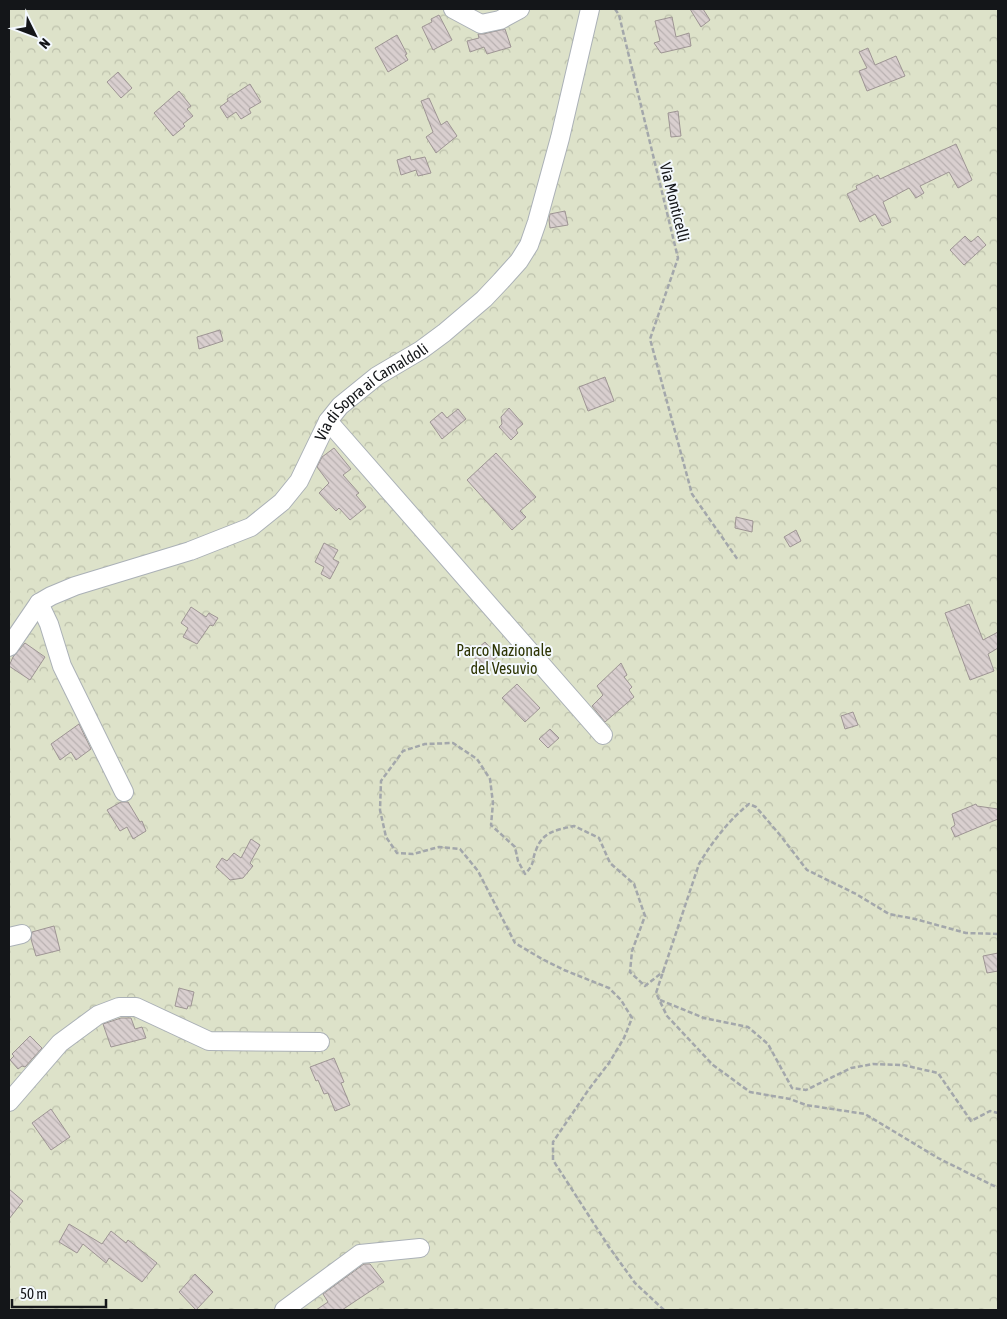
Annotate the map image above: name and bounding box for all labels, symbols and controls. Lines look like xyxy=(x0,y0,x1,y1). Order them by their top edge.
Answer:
north arrow xyxy=(10,10,60,60)
text: N xyxy=(36,35,53,52)
street label: Via Monticelli xyxy=(656,161,694,243)
street label: Via di Sopra ai Camaldoli xyxy=(311,339,431,444)
park label: Parco Nazionale del Vesuvio xyxy=(456,641,552,677)
scale bar xyxy=(12,1276,106,1308)
text: 50 m xyxy=(20,1285,47,1302)

